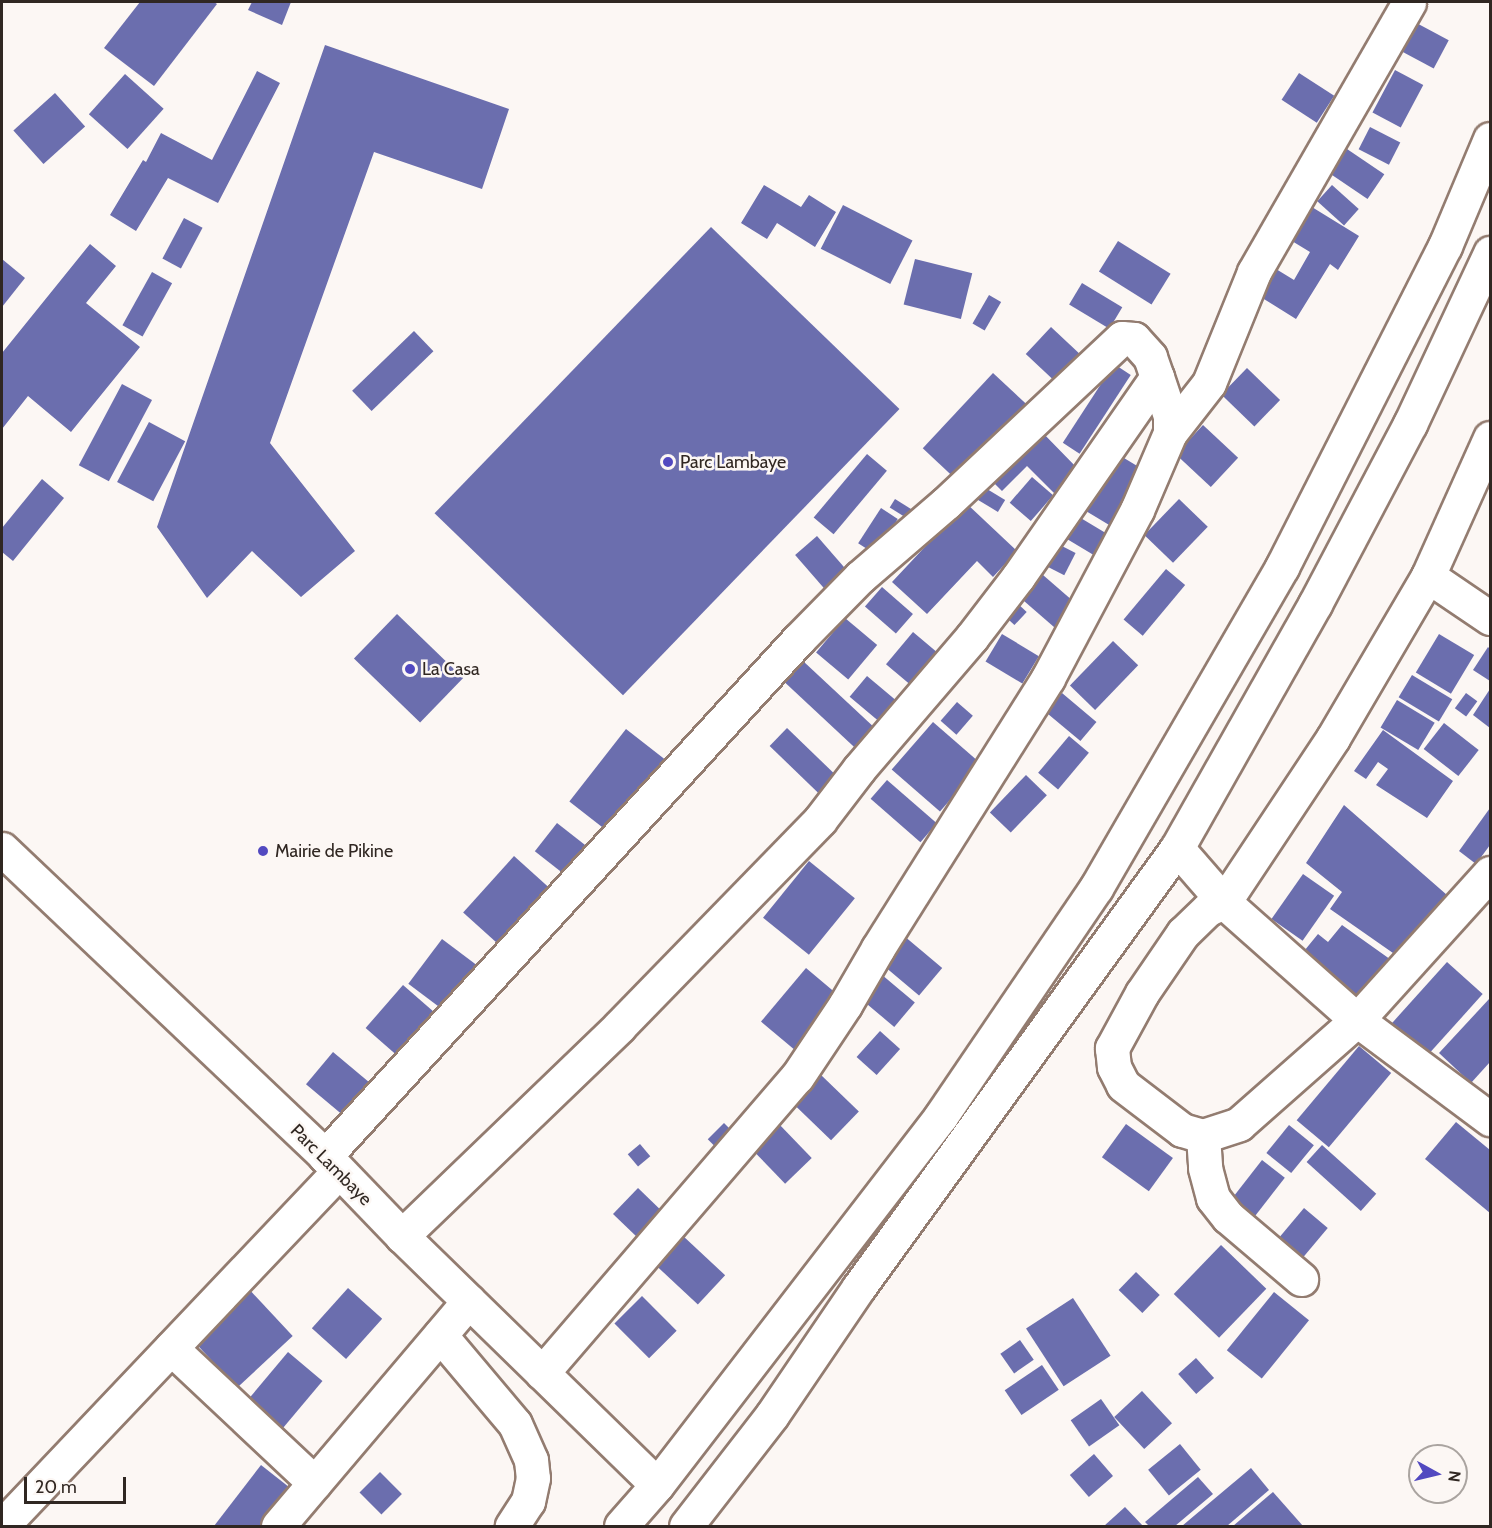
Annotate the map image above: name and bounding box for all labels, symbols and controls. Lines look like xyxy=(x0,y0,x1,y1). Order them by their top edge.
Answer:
place label: Parc Lambaye xyxy=(680,451,786,473)
marker: Parc Lambaye xyxy=(661,455,675,469)
place label: La Casa xyxy=(422,658,480,680)
marker: La Casa xyxy=(403,662,417,676)
place label: Mairie de Pikine xyxy=(275,840,393,862)
marker: Mairie de Pikine xyxy=(256,844,270,858)
street label: Parc Lambaye xyxy=(286,1120,376,1210)
north arrow xyxy=(1408,1444,1468,1504)
scale bar xyxy=(27,1465,129,1503)
text: N xyxy=(1444,1469,1465,1483)
text: 20 m xyxy=(35,1476,77,1498)

